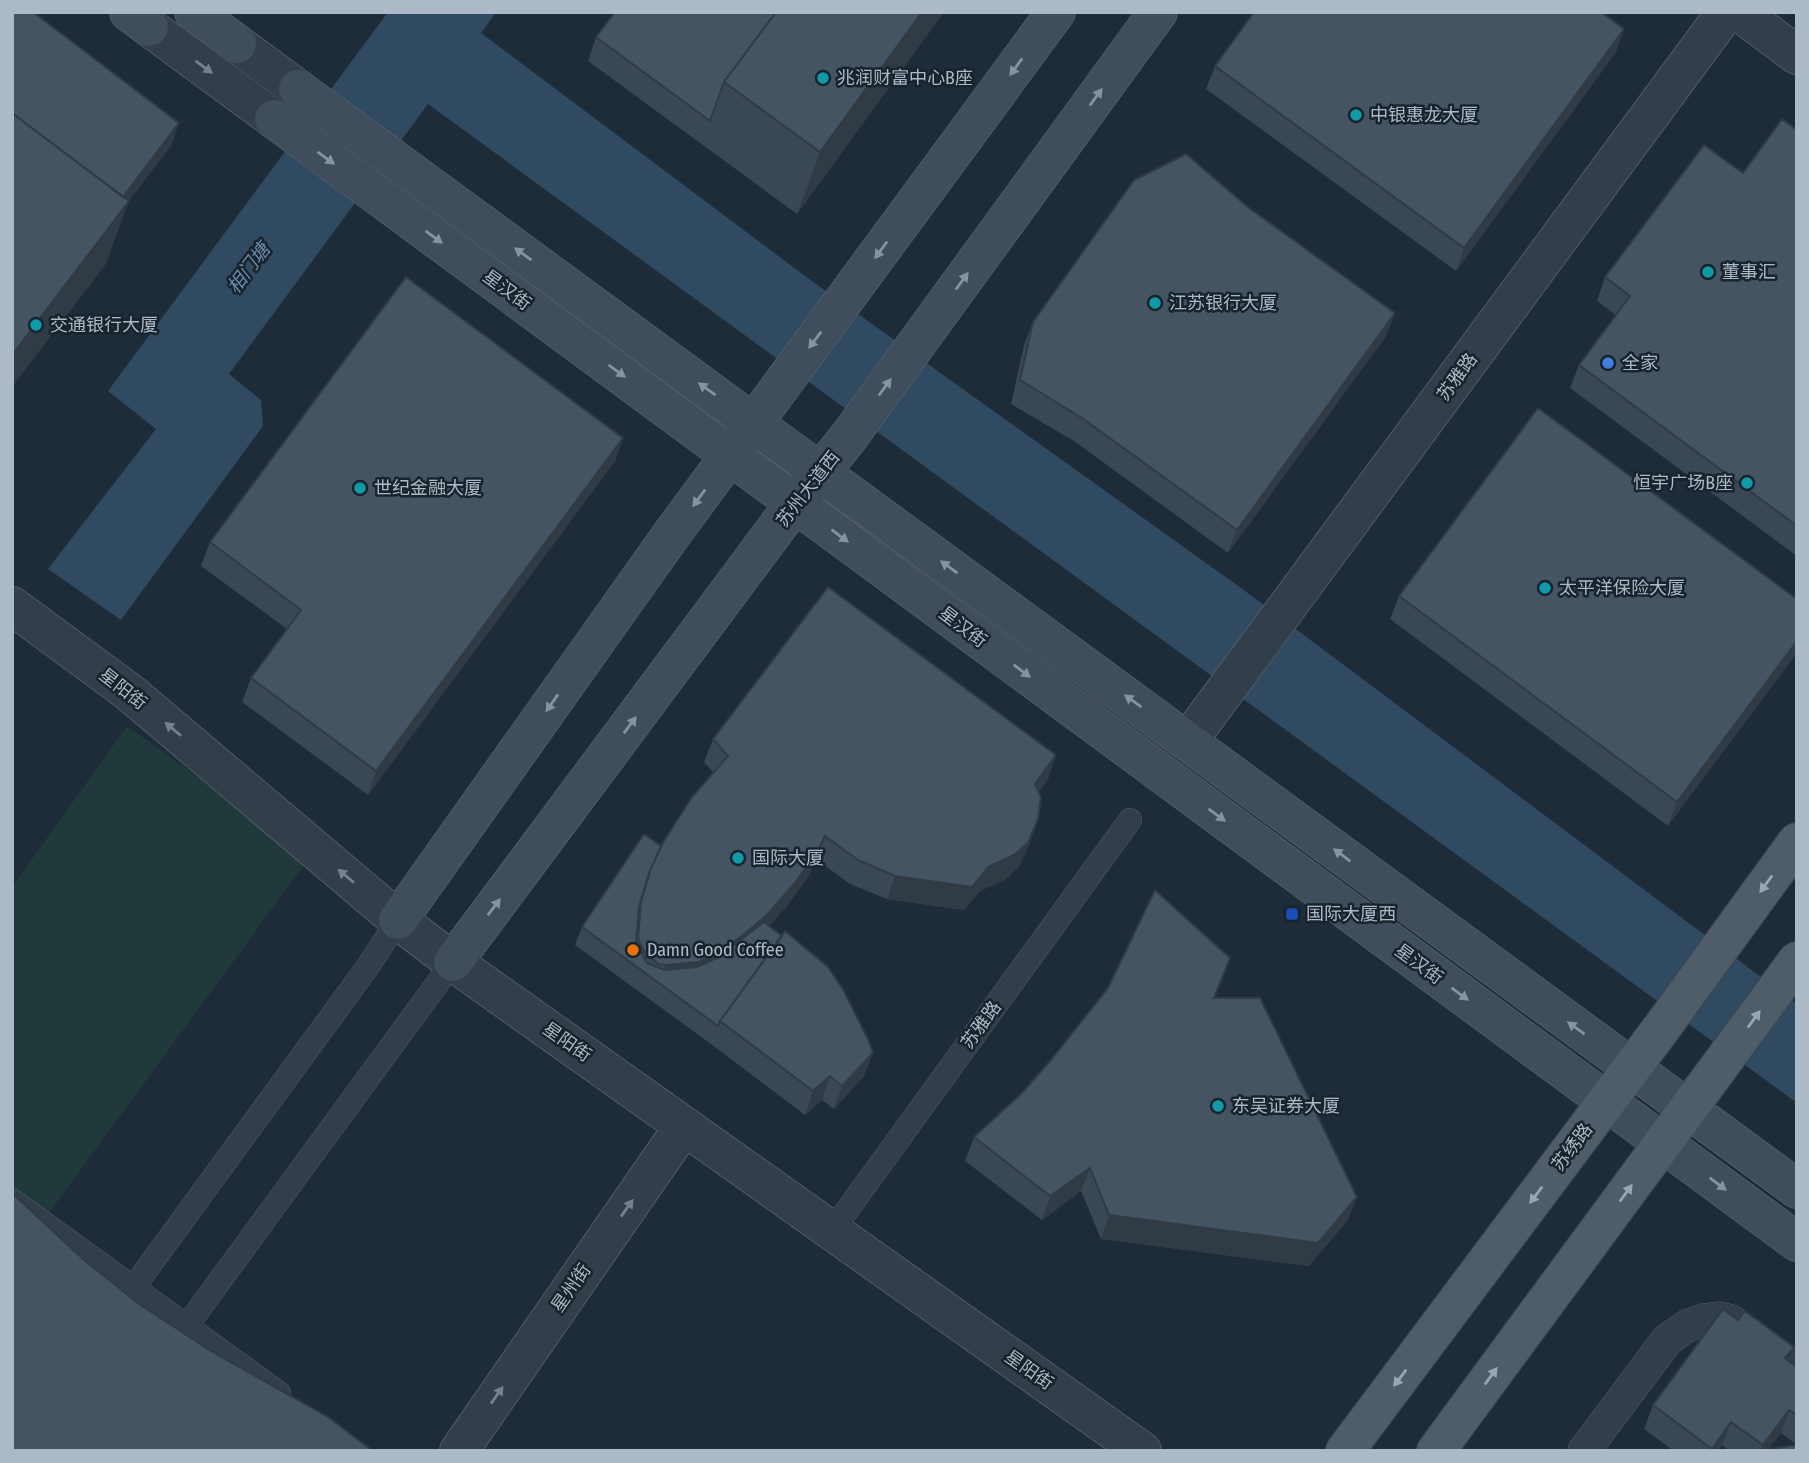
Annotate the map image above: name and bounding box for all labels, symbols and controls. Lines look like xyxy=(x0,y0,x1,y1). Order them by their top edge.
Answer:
one-way arrow xyxy=(1009,58,1023,76)
one-way arrow xyxy=(195,60,213,74)
place label: 兆润财富中心B座 xyxy=(837,67,973,89)
marker: 兆润财富中心B座 xyxy=(815,70,831,86)
one-way arrow xyxy=(1089,88,1103,106)
place label: 中银惠龙大厦 xyxy=(1370,104,1478,126)
marker: 中银惠龙大厦 xyxy=(1348,107,1364,123)
one-way arrow xyxy=(317,150,335,164)
one-way arrow xyxy=(425,229,443,243)
water label: 相门塘 xyxy=(222,236,277,298)
one-way arrow xyxy=(874,241,888,260)
one-way arrow xyxy=(514,248,532,262)
place label: 董事汇 xyxy=(1722,261,1776,283)
marker: 董事汇 xyxy=(1700,264,1716,280)
street label: 星汉街 xyxy=(479,265,535,315)
one-way arrow xyxy=(954,272,968,290)
place label: 江苏银行大厦 xyxy=(1169,292,1277,314)
marker: 江苏银行大厦 xyxy=(1147,295,1163,311)
place label: 交通银行大厦 xyxy=(50,314,158,336)
marker: 交通银行大厦 xyxy=(28,317,44,333)
one-way arrow xyxy=(808,331,822,349)
street label: 苏雅路 xyxy=(1432,349,1482,405)
place label: 全家 xyxy=(1622,352,1658,374)
marker: 全家 xyxy=(1600,355,1616,371)
one-way arrow xyxy=(608,364,627,378)
one-way arrow xyxy=(877,378,891,396)
one-way arrow xyxy=(698,381,716,396)
street label: 苏州大道西 xyxy=(772,447,844,531)
place label: 恒宇广场B座 xyxy=(1633,472,1733,494)
marker: 恒宇广场B座 xyxy=(1739,475,1755,491)
place label: 世纪金融大厦 xyxy=(374,477,482,499)
marker: 世纪金融大厦 xyxy=(352,480,368,496)
one-way arrow xyxy=(692,489,706,507)
one-way arrow xyxy=(830,528,848,543)
one-way arrow xyxy=(940,560,958,574)
place label: 太平洋保险大厦 xyxy=(1559,577,1685,599)
marker: 太平洋保险大厦 xyxy=(1537,580,1553,596)
street label: 星汉街 xyxy=(935,602,991,652)
street label: 星阳街 xyxy=(95,664,151,714)
one-way arrow xyxy=(1013,664,1031,679)
one-way arrow xyxy=(545,694,559,712)
one-way arrow xyxy=(1124,694,1142,708)
one-way arrow xyxy=(623,716,637,734)
one-way arrow xyxy=(164,722,181,737)
one-way arrow xyxy=(1208,808,1226,822)
place label: 国际大厦 xyxy=(752,847,824,869)
one-way arrow xyxy=(1334,848,1352,863)
marker: 国际大厦 xyxy=(730,850,746,866)
one-way arrow xyxy=(338,869,355,884)
one-way arrow xyxy=(1759,875,1773,893)
one-way arrow xyxy=(487,898,501,917)
place label: 国际大厦西 xyxy=(1306,903,1396,925)
marker: 国际大厦西 xyxy=(1284,906,1300,922)
place label: Damn Good Coffee xyxy=(647,939,784,961)
street label: 星汉街 xyxy=(1391,939,1447,989)
marker: Damn Good Coffee xyxy=(625,942,641,958)
one-way arrow xyxy=(1450,987,1469,1001)
street label: 苏雅路 xyxy=(956,997,1006,1053)
one-way arrow xyxy=(1747,1010,1761,1028)
street label: 星阳街 xyxy=(539,1018,595,1066)
one-way arrow xyxy=(1567,1021,1585,1035)
place label: 东吴证券大厦 xyxy=(1232,1095,1340,1117)
marker: 东吴证券大厦 xyxy=(1210,1098,1226,1114)
street label: 苏绣路 xyxy=(1547,1119,1597,1175)
one-way arrow xyxy=(1709,1177,1727,1191)
one-way arrow xyxy=(1619,1184,1633,1202)
one-way arrow xyxy=(1529,1186,1543,1204)
one-way arrow xyxy=(620,1199,634,1217)
street label: 星州街 xyxy=(547,1260,595,1316)
street label: 星阳街 xyxy=(1001,1346,1057,1394)
one-way arrow xyxy=(1484,1367,1498,1385)
one-way arrow xyxy=(1392,1368,1407,1386)
one-way arrow xyxy=(490,1386,504,1404)

